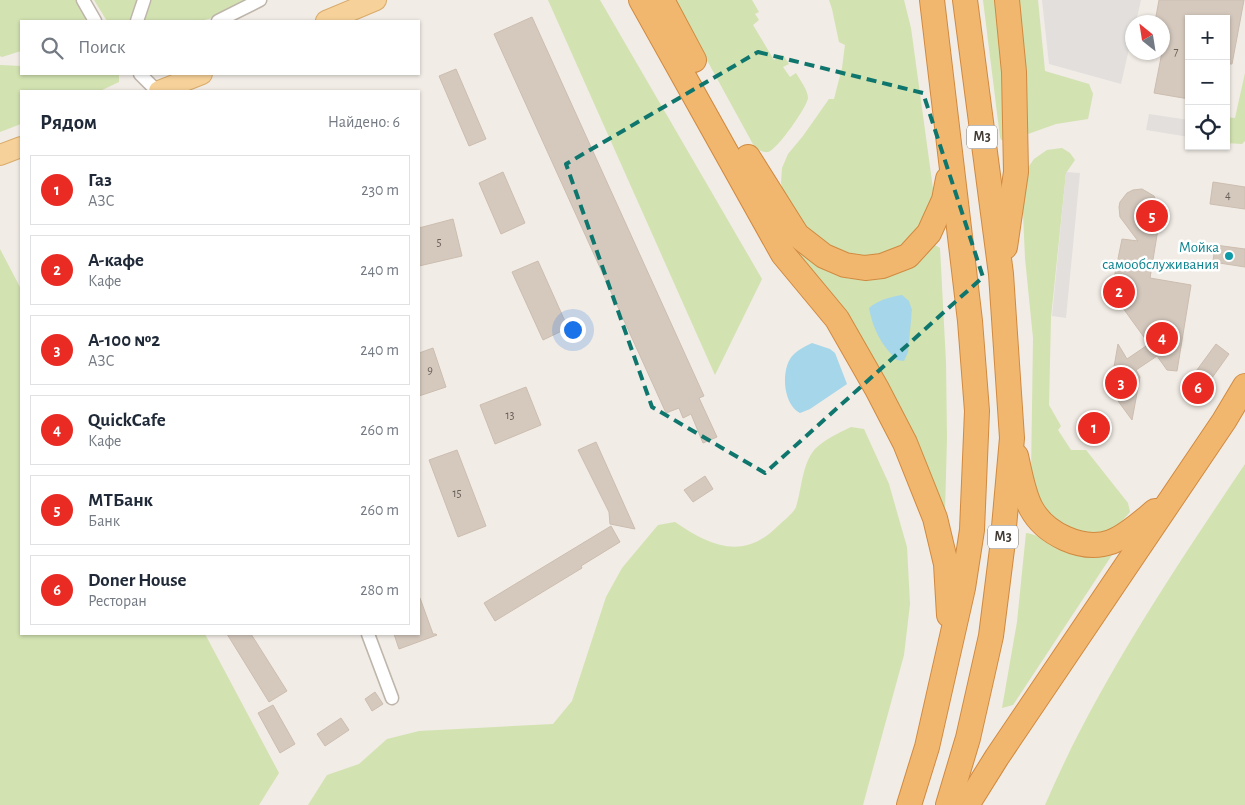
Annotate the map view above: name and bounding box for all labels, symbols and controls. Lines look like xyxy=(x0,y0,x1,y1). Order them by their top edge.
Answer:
north arrow xyxy=(1125,15,1170,60)
map controls xyxy=(1185,15,1230,150)
button: + xyxy=(1185,15,1230,60)
search box xyxy=(20,20,420,75)
icon: search xyxy=(38,34,66,62)
text: Поиск xyxy=(78,38,125,57)
house number: 7 xyxy=(1173,45,1179,57)
button: − xyxy=(1185,60,1230,105)
button: locate xyxy=(1185,105,1230,150)
text: Рядом xyxy=(40,112,97,133)
text: Найдено: 6 xyxy=(328,114,400,130)
road number: М3 xyxy=(967,125,997,148)
text: Газ xyxy=(88,171,112,190)
text: 1 xyxy=(54,182,60,198)
text: 230 m xyxy=(361,182,399,198)
house number: 4 xyxy=(1225,189,1231,201)
text: АЗС xyxy=(88,193,115,209)
pin: 5 xyxy=(1136,197,1168,235)
house number: 5 xyxy=(436,236,442,248)
place label: Мойка самообслуживания xyxy=(1102,240,1219,272)
marker: Мойка самообслуживания xyxy=(1223,250,1235,262)
text: А-кафе xyxy=(88,251,144,270)
text: 2 xyxy=(53,262,61,278)
text: 240 m xyxy=(360,262,399,278)
text: Кафе xyxy=(88,273,121,289)
pin: 2 xyxy=(1103,273,1135,311)
your location xyxy=(560,317,586,343)
pin: 4 xyxy=(1146,319,1178,357)
text: А-100 №2 xyxy=(88,331,160,350)
text: 3 xyxy=(54,342,60,358)
text: 240 m xyxy=(360,342,399,358)
text: АЗС xyxy=(88,353,115,369)
house number: 9 xyxy=(427,364,433,376)
pin: 3 xyxy=(1105,364,1137,402)
pin: 6 xyxy=(1182,369,1214,407)
house number: 13 xyxy=(505,409,515,421)
pin: 1 xyxy=(1078,409,1110,447)
text: QuickCafe xyxy=(88,411,166,430)
text: 4 xyxy=(53,422,61,438)
text: 260 m xyxy=(360,422,399,438)
text: Кафе xyxy=(88,433,121,449)
house number: 15 xyxy=(452,487,462,499)
text: МТБанк xyxy=(88,491,153,510)
text: 5 xyxy=(54,502,60,518)
text: 260 m xyxy=(360,502,399,518)
text: Банк xyxy=(88,513,120,529)
road number: М3 xyxy=(988,526,1018,548)
text: Doner House xyxy=(88,571,187,590)
text: 6 xyxy=(53,582,61,598)
text: 280 m xyxy=(360,582,399,598)
text: Ресторан xyxy=(88,593,147,609)

